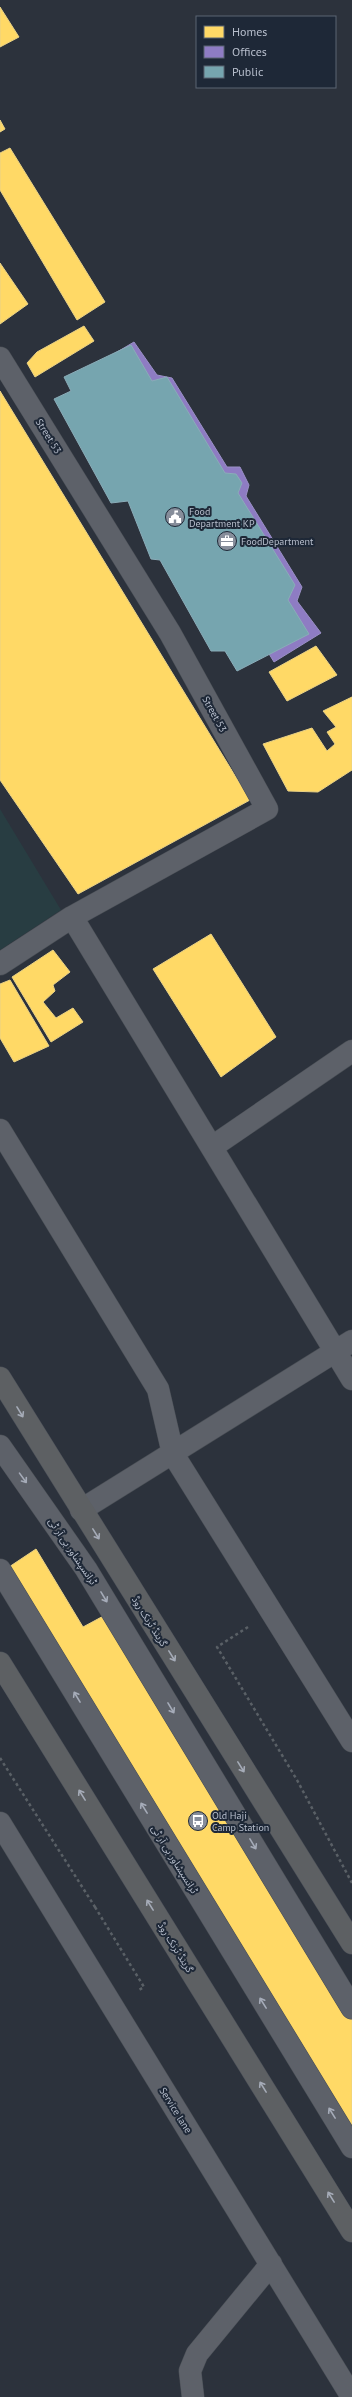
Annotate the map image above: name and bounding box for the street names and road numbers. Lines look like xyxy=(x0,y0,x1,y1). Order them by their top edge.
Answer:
street label: Street 53 xyxy=(33,416,64,456)
street label: Street 53 xyxy=(199,694,230,735)
street label: ٹرانسپشاور بی آر ٹی xyxy=(45,1515,100,1587)
street label: گرینڈ ٹرنک روڈ xyxy=(129,1594,171,1650)
street label: ٹرانسپشاور بی آر ٹی xyxy=(148,1823,201,1896)
street label: گرینڈ ٹرنک روڈ xyxy=(155,1920,197,1976)
street label: Service lane xyxy=(156,2085,195,2136)

